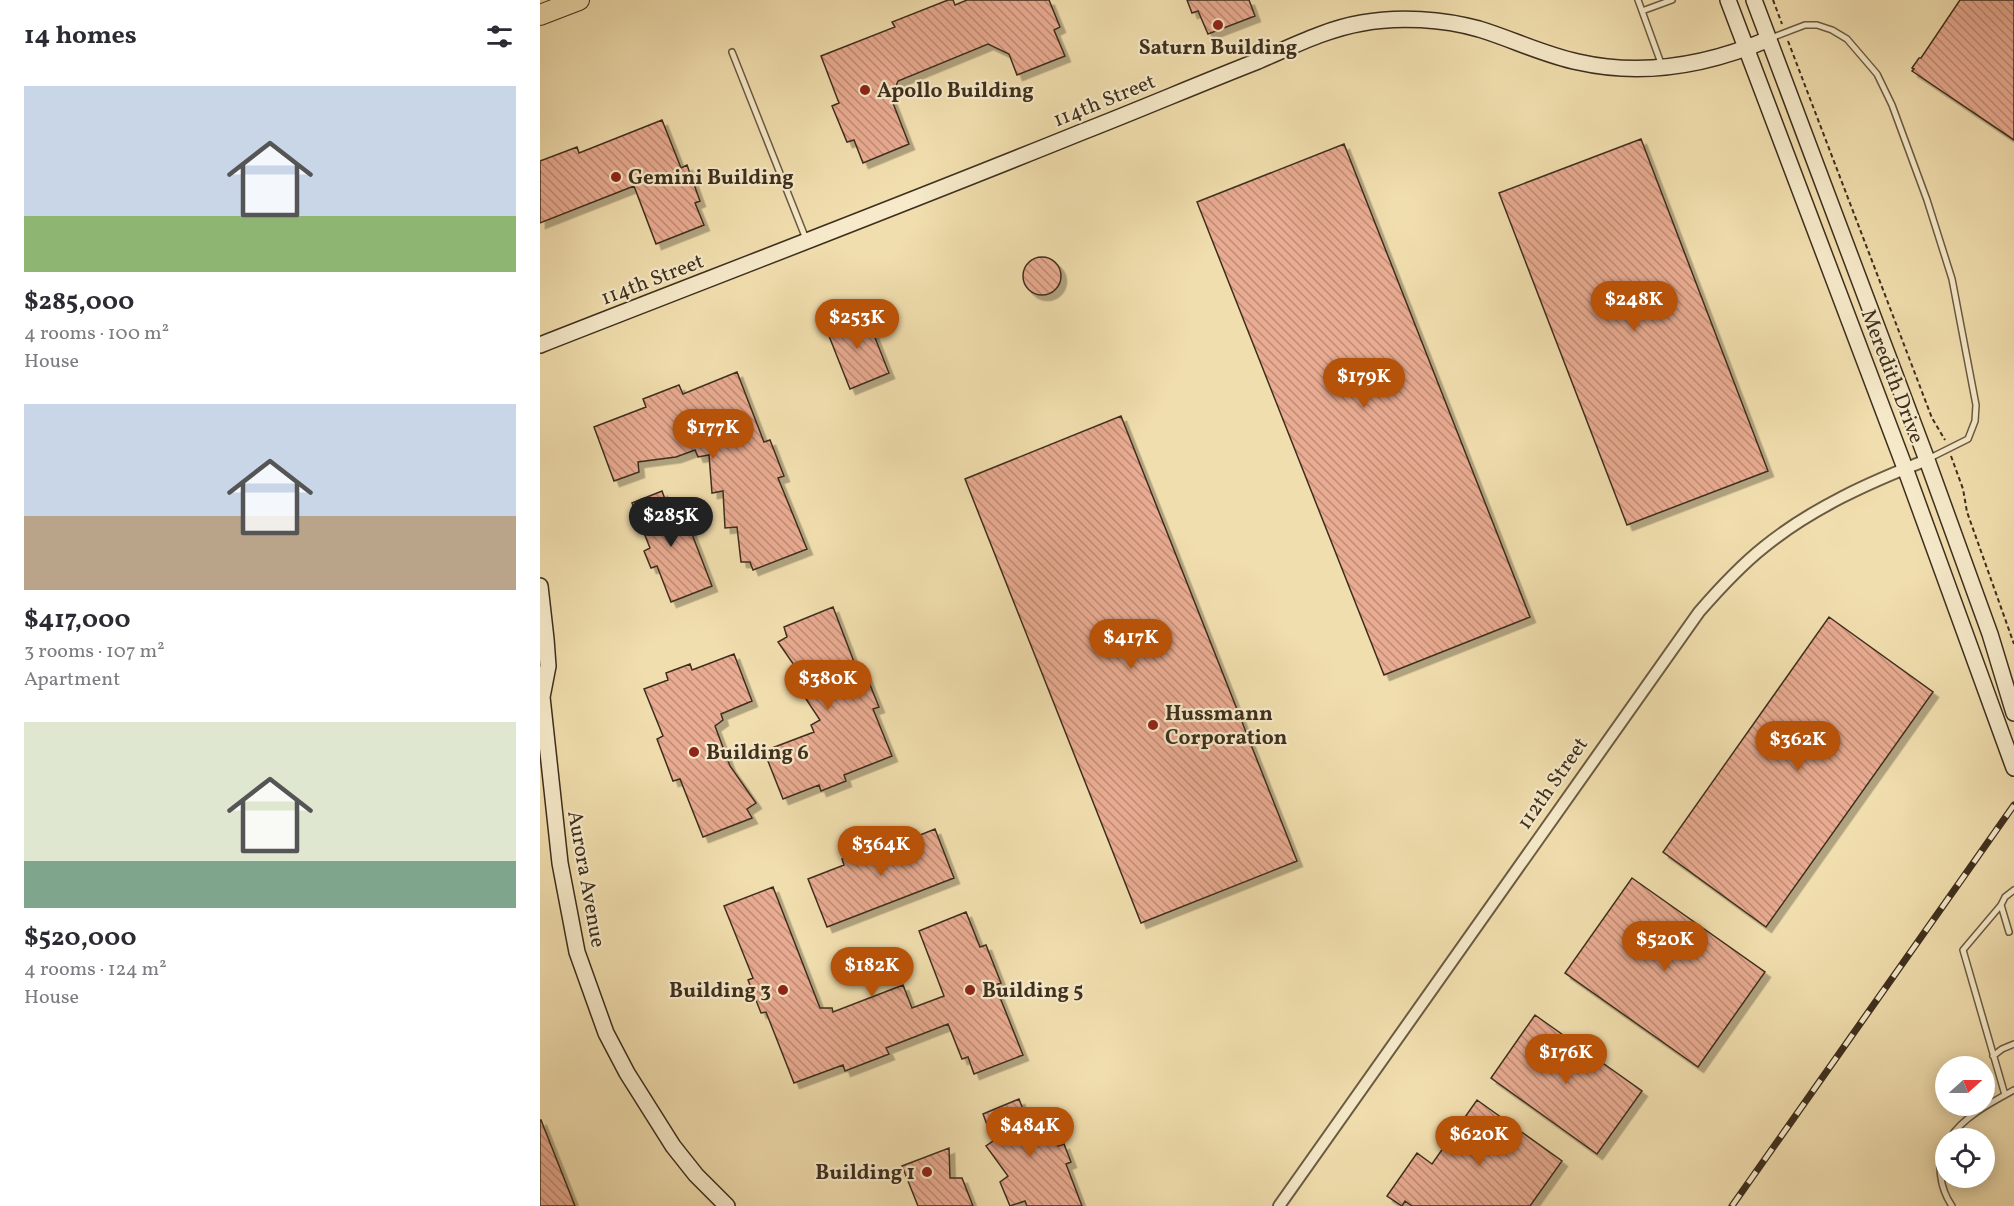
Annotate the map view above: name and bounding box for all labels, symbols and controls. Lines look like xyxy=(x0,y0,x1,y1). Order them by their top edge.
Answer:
text: 14 homes xyxy=(24,18,137,54)
marker: Saturn Building xyxy=(1211,18,1225,32)
icon: filters xyxy=(483,20,516,53)
place label: Saturn Building xyxy=(1139,34,1297,63)
street label: 114th Street xyxy=(1049,68,1160,135)
place label: Apollo Building xyxy=(877,77,1034,106)
marker: Apollo Building xyxy=(858,83,872,97)
icon: home xyxy=(216,125,324,233)
place label: Gemini Building xyxy=(628,164,794,193)
marker: Gemini Building xyxy=(609,170,623,184)
street label: 114th Street xyxy=(597,248,708,313)
pin: $248K xyxy=(1592,281,1676,332)
text: $285,000 xyxy=(24,284,134,320)
text: $248K xyxy=(1605,286,1663,314)
pin: $253K xyxy=(815,299,899,350)
text: $253K xyxy=(829,304,885,332)
street label: Meredith Drive xyxy=(1853,305,1930,448)
text: 4 rooms · 100 m² xyxy=(24,320,169,348)
text: House xyxy=(24,348,79,376)
pin: $179K xyxy=(1322,358,1406,409)
text: $179K xyxy=(1337,363,1391,391)
pin: $177K xyxy=(671,409,755,460)
text: $177K xyxy=(687,414,739,442)
icon: home xyxy=(216,443,324,551)
pin: $285K xyxy=(629,497,713,548)
text: $285K xyxy=(643,502,699,530)
text: $417,000 xyxy=(24,602,131,638)
pin: $417K xyxy=(1089,619,1173,670)
text: $417K xyxy=(1103,624,1159,652)
text: 3 rooms · 107 m² xyxy=(24,638,165,666)
pin: $380K xyxy=(786,660,870,711)
text: $380K xyxy=(798,665,858,693)
text: Apartment xyxy=(24,666,120,694)
place label: Hussmann Corporation xyxy=(1165,700,1288,753)
marker: Hussmann Corporation xyxy=(1146,718,1160,732)
pin: $362K xyxy=(1756,721,1840,772)
text: $362K xyxy=(1769,726,1827,754)
street label: 112th Street xyxy=(1511,732,1596,836)
place label: Building 6 xyxy=(706,739,809,768)
marker: Building 6 xyxy=(687,745,701,759)
icon: home xyxy=(216,761,324,869)
street label: Aurora Avenue xyxy=(559,809,612,950)
pin: $364K xyxy=(839,826,923,877)
text: $364K xyxy=(852,831,910,859)
text: $520,000 xyxy=(24,920,137,956)
pin: $520K xyxy=(1623,921,1707,972)
text: $520K xyxy=(1636,926,1694,954)
pin: $182K xyxy=(830,947,914,998)
text: $182K xyxy=(845,952,899,980)
text: 4 rooms · 124 m² xyxy=(24,956,167,984)
place label: Building 3 xyxy=(669,977,771,1006)
place label: Building 5 xyxy=(982,977,1083,1006)
marker: Building 3 xyxy=(776,983,790,997)
marker: Building 5 xyxy=(963,983,977,997)
text: House xyxy=(24,984,79,1012)
pin: $176K xyxy=(1524,1034,1608,1085)
text: $176K xyxy=(1539,1039,1593,1067)
north arrow xyxy=(1935,1056,1995,1116)
map controls xyxy=(1935,1056,1995,1188)
pin: $484K xyxy=(988,1107,1072,1158)
text: $484K xyxy=(1000,1112,1060,1140)
pin: $620K xyxy=(1437,1116,1521,1167)
text: $620K xyxy=(1449,1121,1509,1149)
button: locate xyxy=(1935,1128,1995,1188)
place label: Building 1 xyxy=(815,1159,915,1188)
marker: Building 1 xyxy=(920,1165,934,1179)

